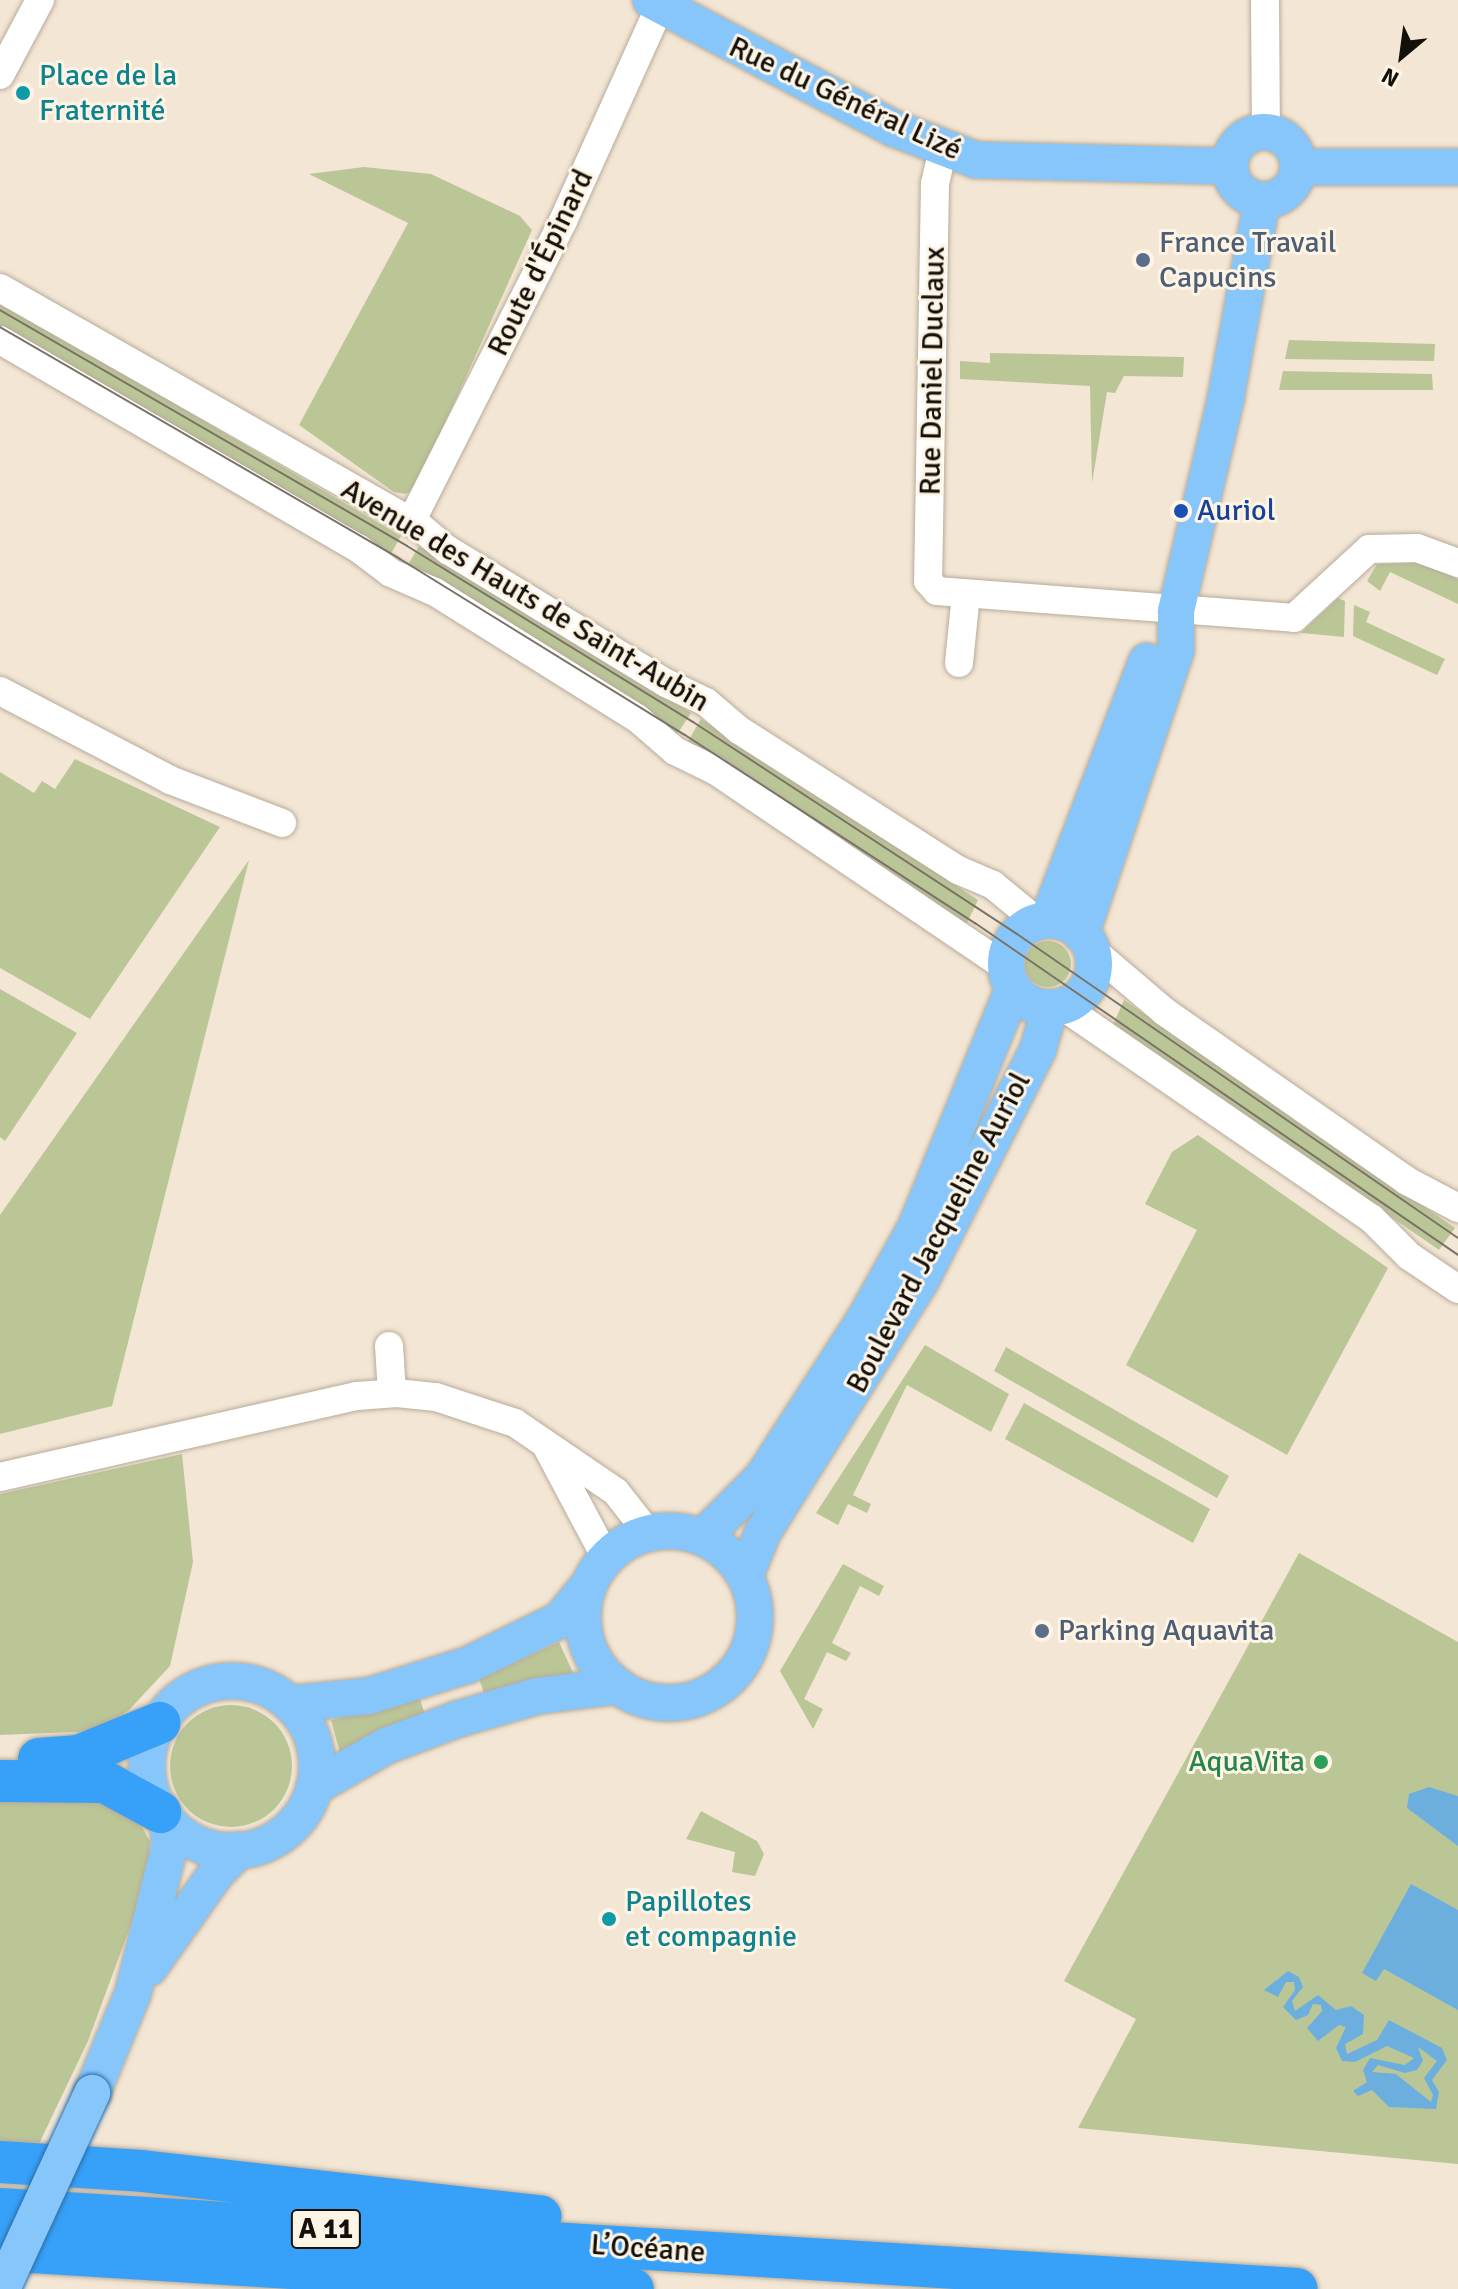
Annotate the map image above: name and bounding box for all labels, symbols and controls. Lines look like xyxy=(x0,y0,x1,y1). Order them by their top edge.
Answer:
north arrow xyxy=(1362,16,1442,96)
street label: Rue du Général Lizé xyxy=(723,29,967,169)
place label: Place de la Fraternité xyxy=(39,58,177,128)
text: N xyxy=(1377,62,1403,93)
marker: Place de la Fraternité xyxy=(14,84,32,102)
street label: Route d'Épinard xyxy=(480,164,602,362)
place label: France Travail Capucins xyxy=(1159,225,1337,296)
street label: Rue Daniel Duclaux xyxy=(913,246,953,496)
marker: France Travail Capucins xyxy=(1134,251,1152,269)
street label: Avenue des Hauts de Saint-Aubin xyxy=(334,472,716,720)
place label: Auriol xyxy=(1197,493,1276,529)
marker: Auriol xyxy=(1172,502,1190,520)
street label: Boulevard Jacqueline Auriol xyxy=(839,1067,1039,1399)
place label: Parking Aquavita xyxy=(1058,1613,1275,1649)
marker: Parking Aquavita xyxy=(1033,1622,1051,1640)
place label: AquaVita xyxy=(1188,1744,1305,1780)
marker: AquaVita xyxy=(1312,1753,1330,1771)
place label: Papillotes et compagnie xyxy=(625,1884,797,1954)
marker: Papillotes et compagnie xyxy=(600,1910,618,1928)
road number: A 11 xyxy=(290,2205,362,2253)
street label: L’Océane xyxy=(590,2227,706,2271)

